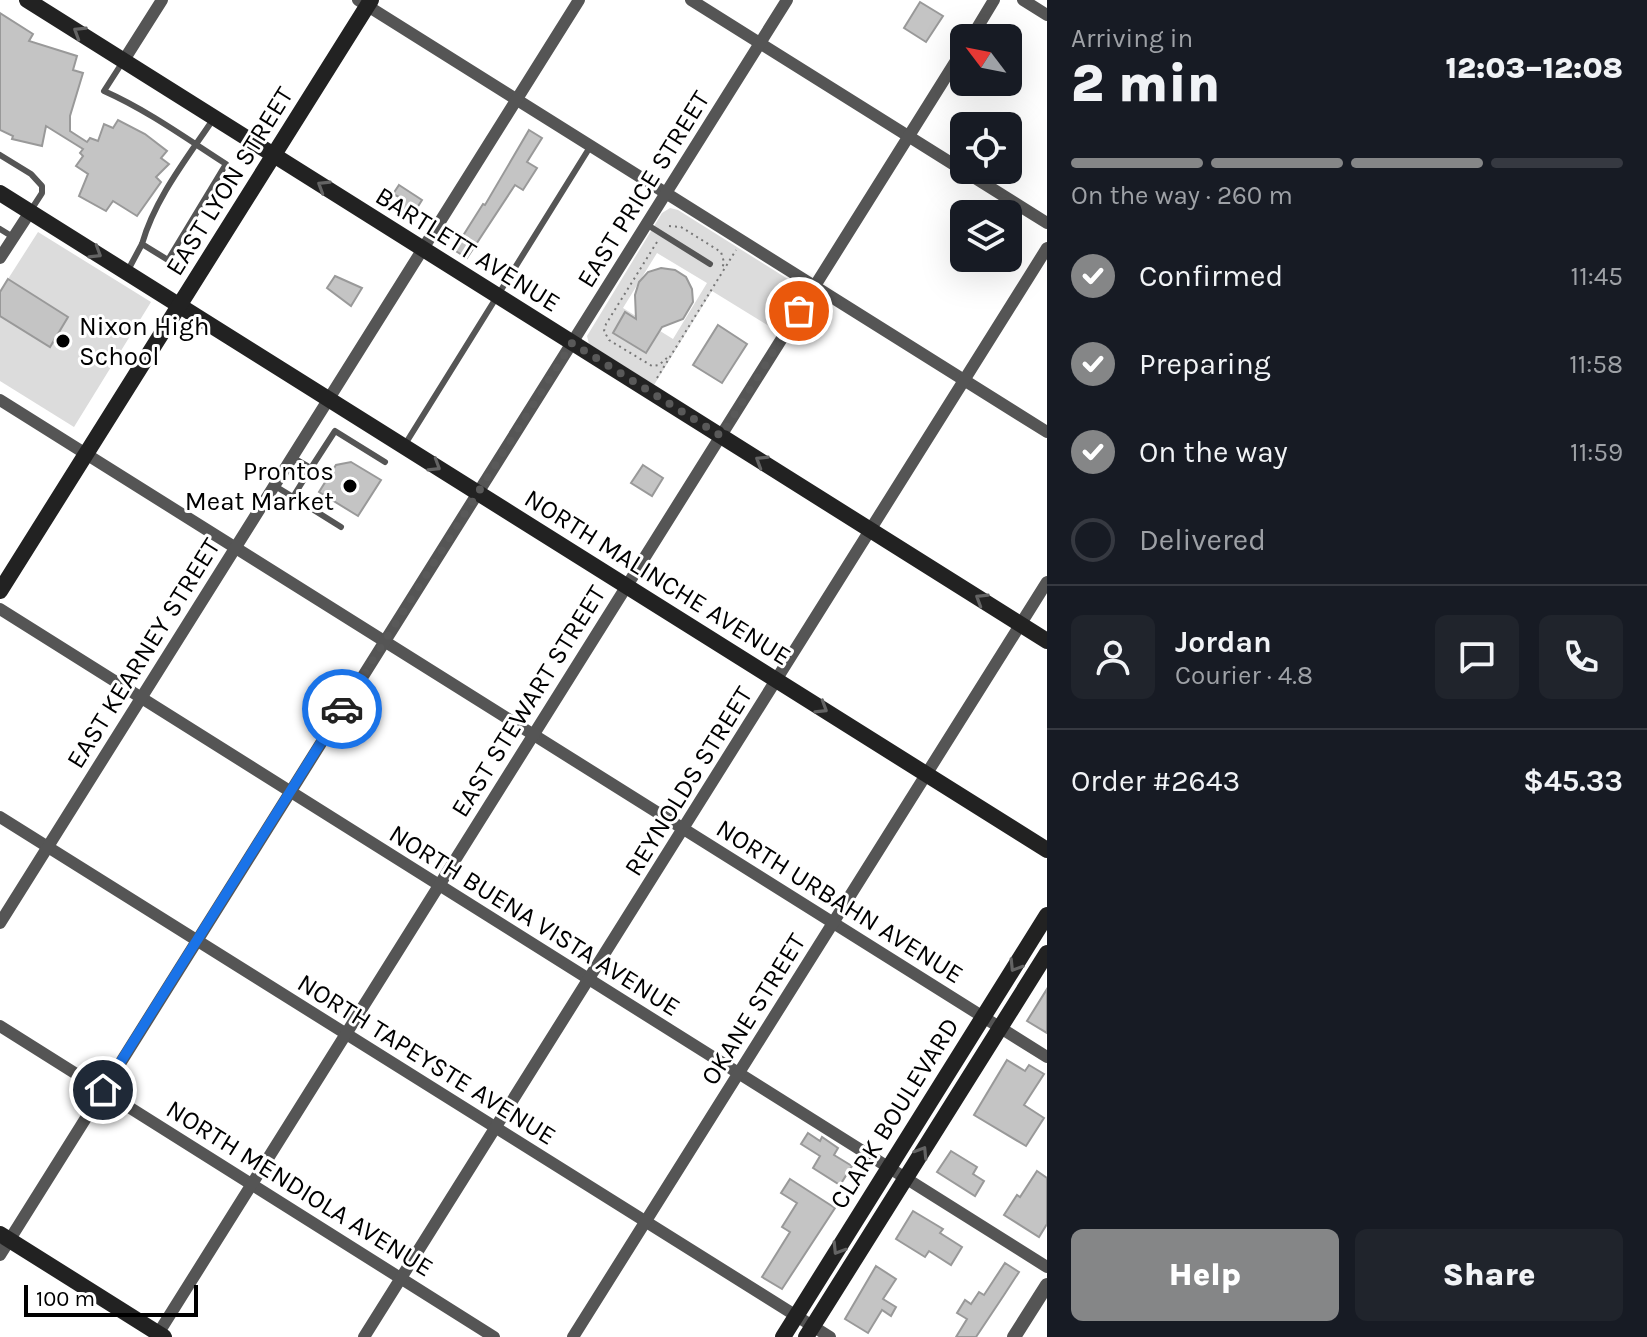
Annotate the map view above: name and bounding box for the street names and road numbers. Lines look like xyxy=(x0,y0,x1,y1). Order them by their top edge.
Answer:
street label: EAST LYON STREET xyxy=(159,81,300,281)
street label: EAST PRICE STREET xyxy=(570,85,716,293)
street label: BARTLETT AVENUE xyxy=(370,180,566,319)
street label: NORTH MALINCHE AVENUE xyxy=(519,483,797,672)
street label: EAST KEARNEY STREET xyxy=(60,532,227,774)
street label: EAST STEWART STREET xyxy=(444,580,612,823)
street label: REYNOLDS STREET xyxy=(618,681,759,882)
street label: NORTH URBAHN AVENUE xyxy=(711,813,969,990)
street label: NORTH BUENA VISTA AVENUE xyxy=(384,818,686,1023)
street label: OKANE STREET xyxy=(694,928,812,1091)
street label: NORTH TAPEYSTE AVENUE xyxy=(292,967,562,1152)
street label: CLARK BOULEVARD xyxy=(823,1012,966,1215)
street label: NORTH MENDIOLA AVENUE xyxy=(161,1093,439,1283)

